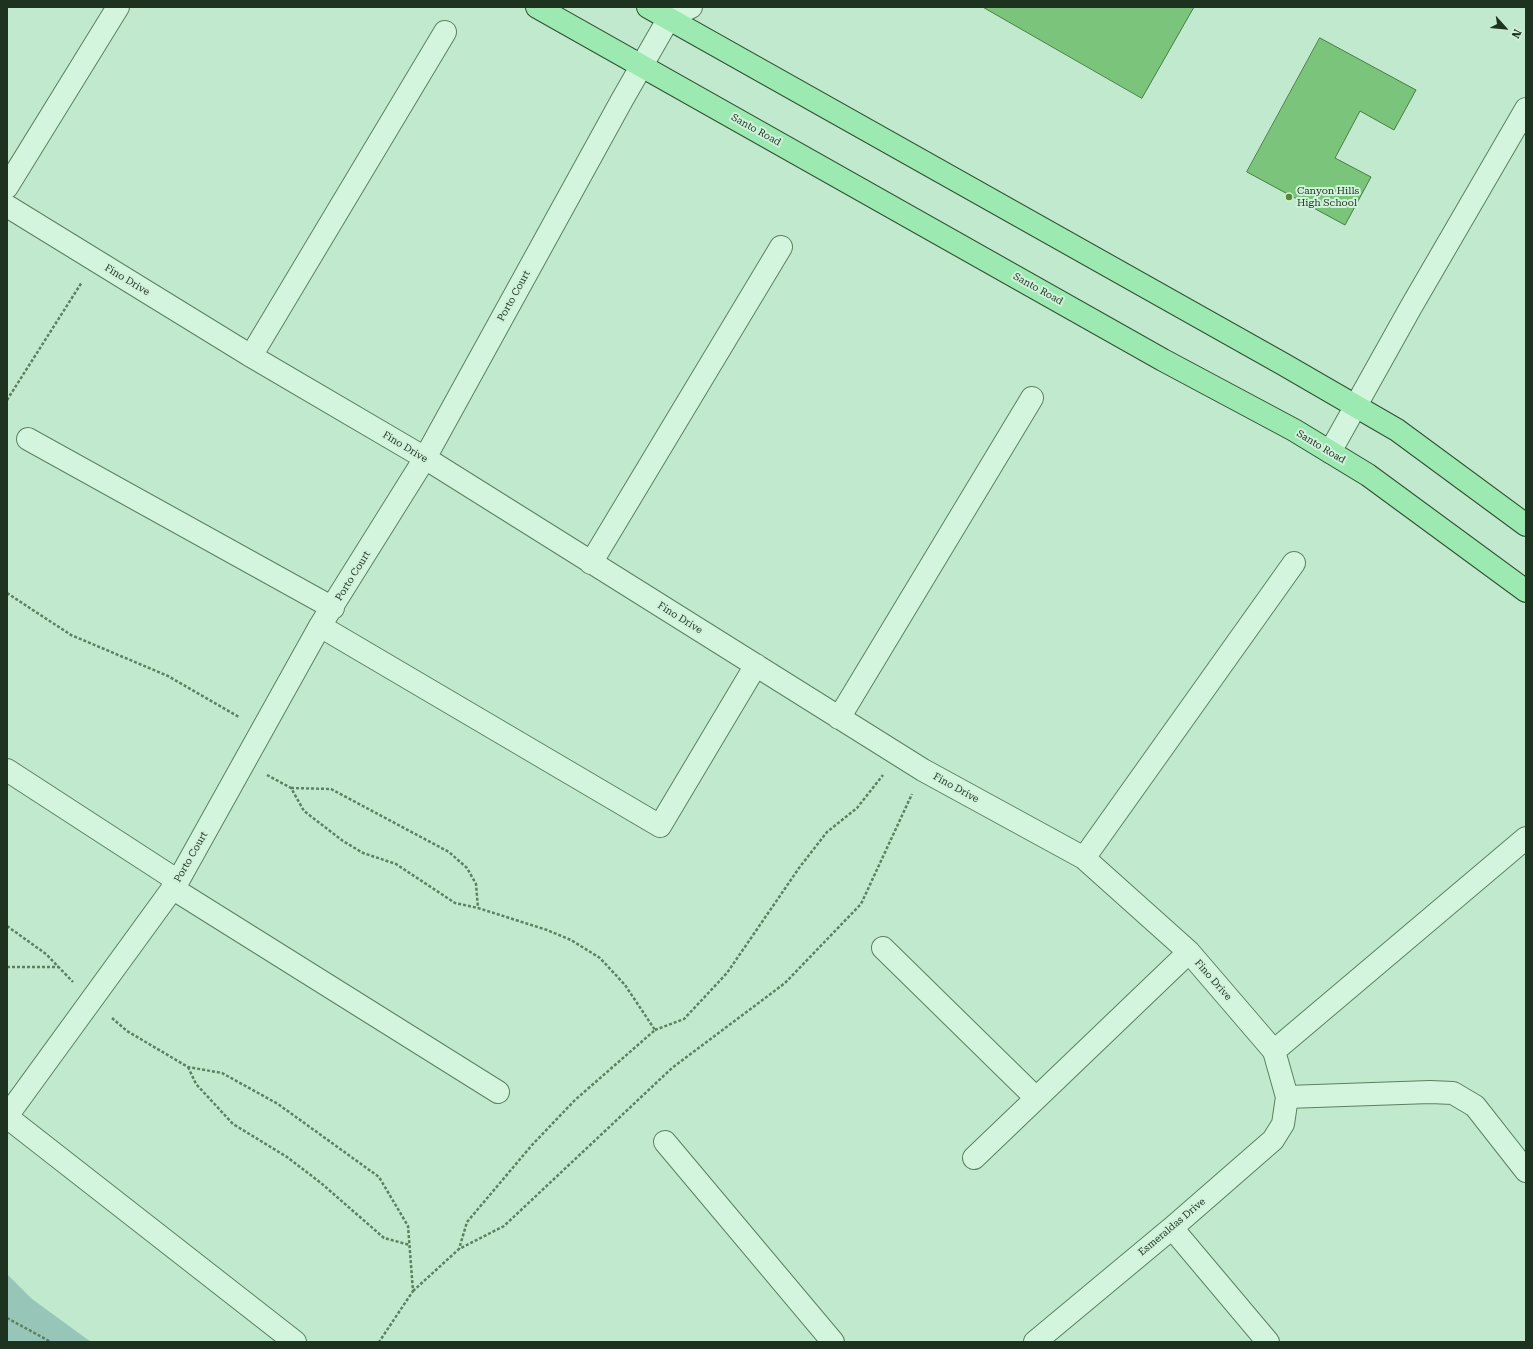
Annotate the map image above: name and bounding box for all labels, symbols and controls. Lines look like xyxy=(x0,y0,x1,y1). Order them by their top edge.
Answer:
north arrow xyxy=(1485,8,1525,48)
text: N xyxy=(1508,27,1524,40)
street label: Santo Road xyxy=(729,111,783,149)
place label: Canyon Hills High School xyxy=(1297,185,1359,208)
marker: Canyon Hills High School xyxy=(1284,192,1294,202)
street label: Fino Drive xyxy=(102,262,152,298)
street label: Porto Court xyxy=(495,268,533,324)
street label: Santo Road xyxy=(1011,270,1065,308)
street label: Santo Road xyxy=(1294,428,1348,466)
street label: Fino Drive xyxy=(380,429,430,465)
street label: Porto Court xyxy=(333,549,373,603)
street label: Fino Drive xyxy=(655,600,705,636)
street label: Fino Drive xyxy=(931,771,981,805)
street label: Porto Court xyxy=(172,830,210,884)
street label: Fino Drive xyxy=(1192,957,1234,1003)
street label: Esmeraldas Drive xyxy=(1136,1196,1208,1258)

